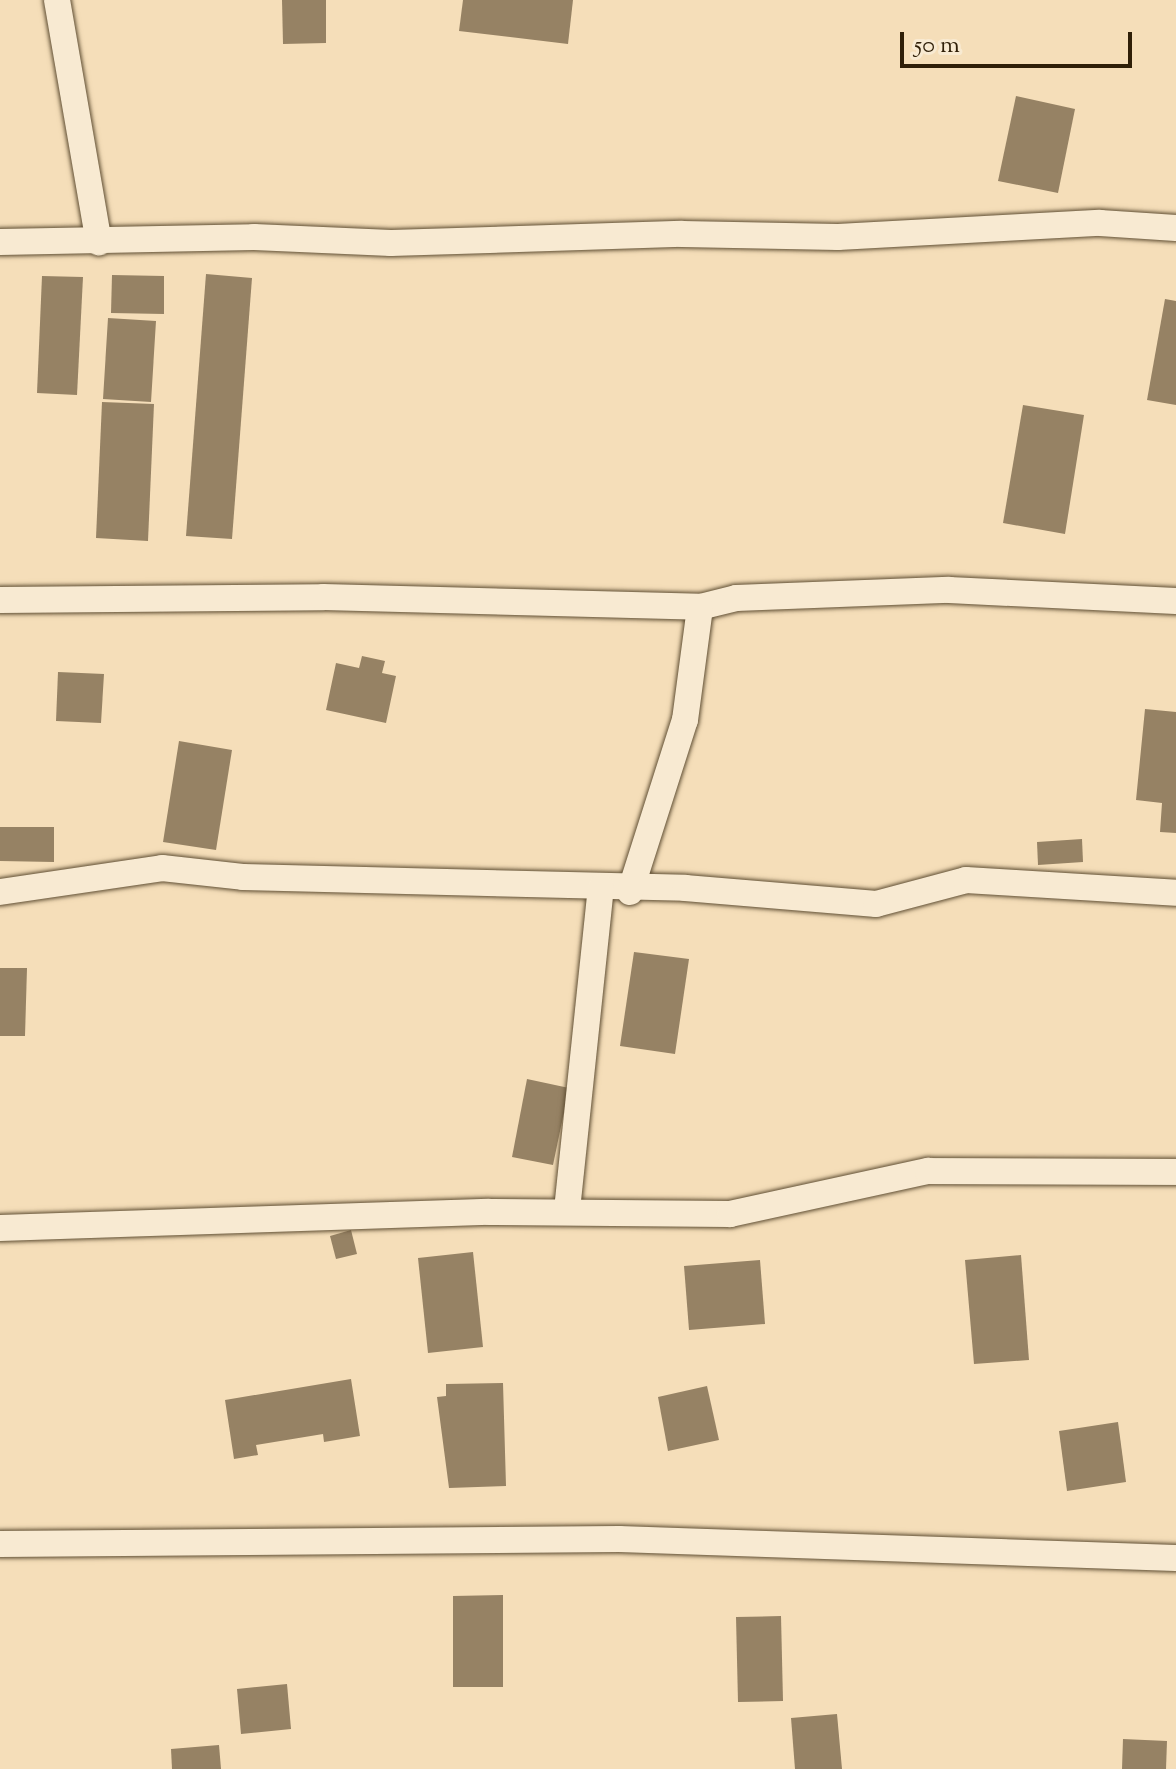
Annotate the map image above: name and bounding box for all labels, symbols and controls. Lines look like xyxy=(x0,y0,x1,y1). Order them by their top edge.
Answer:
scale bar xyxy=(904,16,1136,66)
text: 50 m xyxy=(914,29,960,63)

